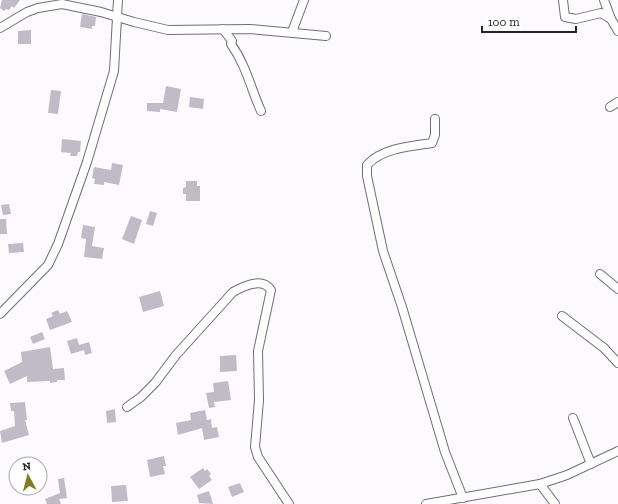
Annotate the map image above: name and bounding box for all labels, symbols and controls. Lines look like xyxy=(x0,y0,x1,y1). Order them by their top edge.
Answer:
scale bar xyxy=(482,8,576,34)
text: 100 m xyxy=(488,15,520,29)
north arrow xyxy=(8,456,48,496)
text: N xyxy=(22,460,32,474)

